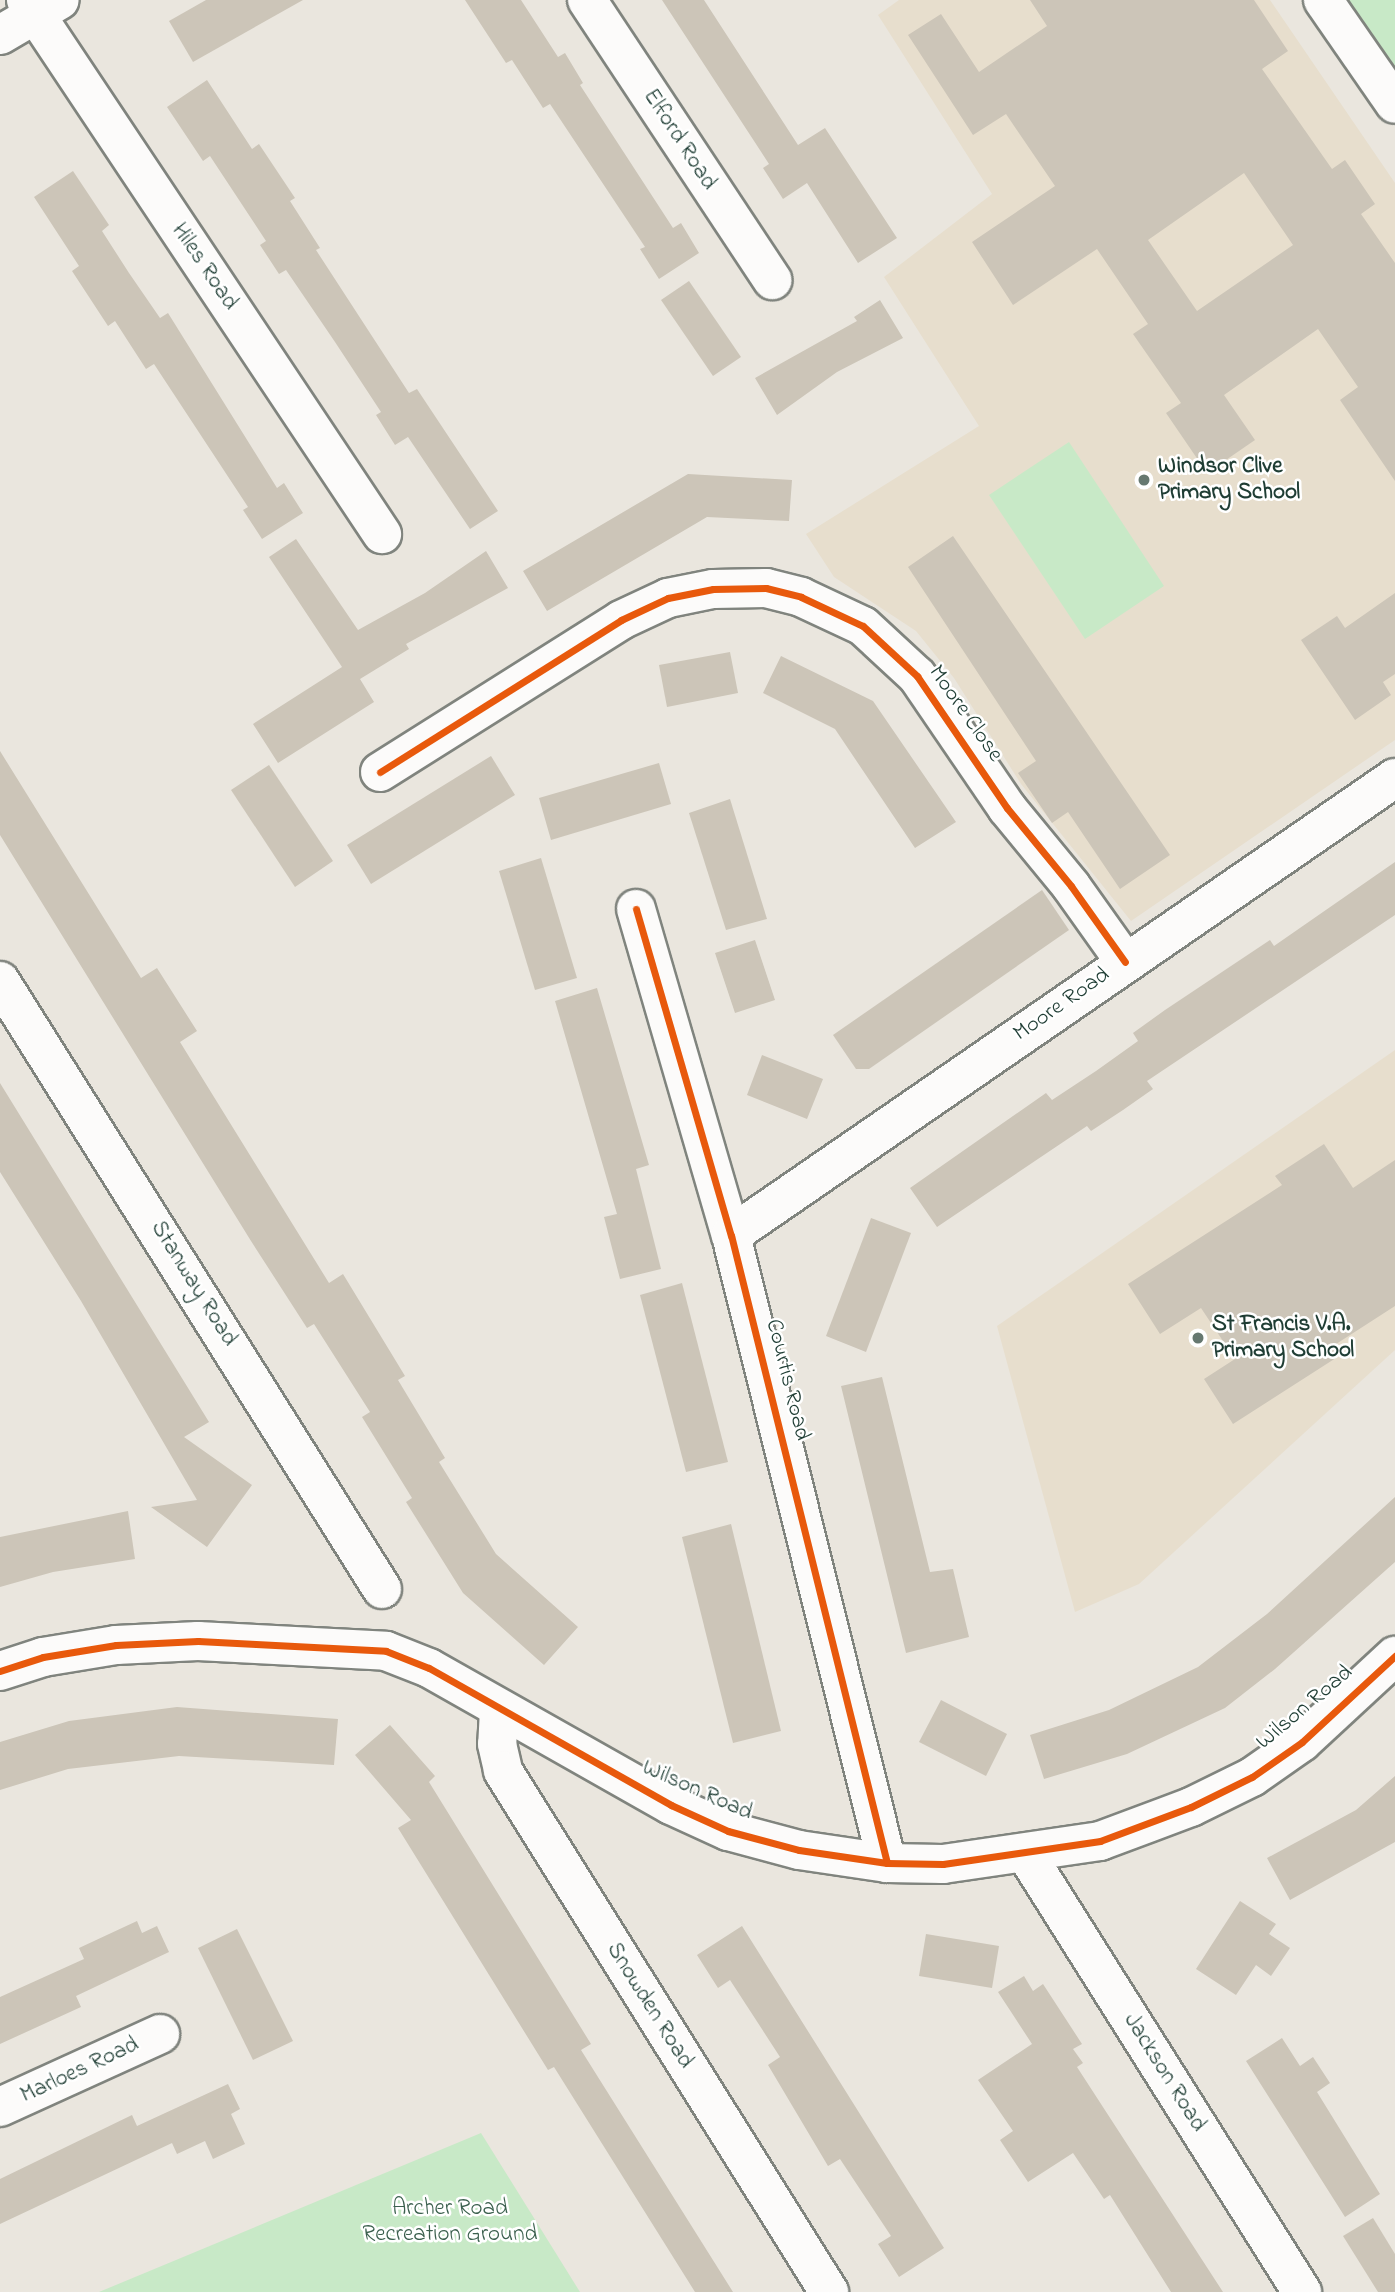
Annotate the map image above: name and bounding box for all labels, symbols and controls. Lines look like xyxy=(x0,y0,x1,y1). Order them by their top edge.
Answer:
street label: Elford Road xyxy=(636,84,722,196)
street label: Hiles Road xyxy=(165,218,243,316)
place label: Windsor Clive Primary School xyxy=(1158,453,1300,507)
marker: Windsor Clive Primary School xyxy=(1136,472,1152,488)
street label: Moore Close xyxy=(922,660,1008,768)
street label: Moore Road xyxy=(1009,962,1115,1048)
street label: Stanway Road xyxy=(144,1216,242,1352)
place label: St Francis V.A. Primary School xyxy=(1212,1311,1354,1365)
street label: Courtis Road xyxy=(759,1316,815,1444)
marker: St Francis V.A. Primary School xyxy=(1190,1330,1206,1346)
street label: Wilson Road xyxy=(1251,1660,1359,1756)
street label: Wilson Road xyxy=(638,1754,756,1828)
street label: Snowden Road xyxy=(599,1938,699,2074)
street label: Jackson Road xyxy=(1117,2009,1211,2137)
street label: Marloes Road xyxy=(17,2032,143,2110)
park label: Archer Road Recreation Ground xyxy=(363,2195,537,2249)

